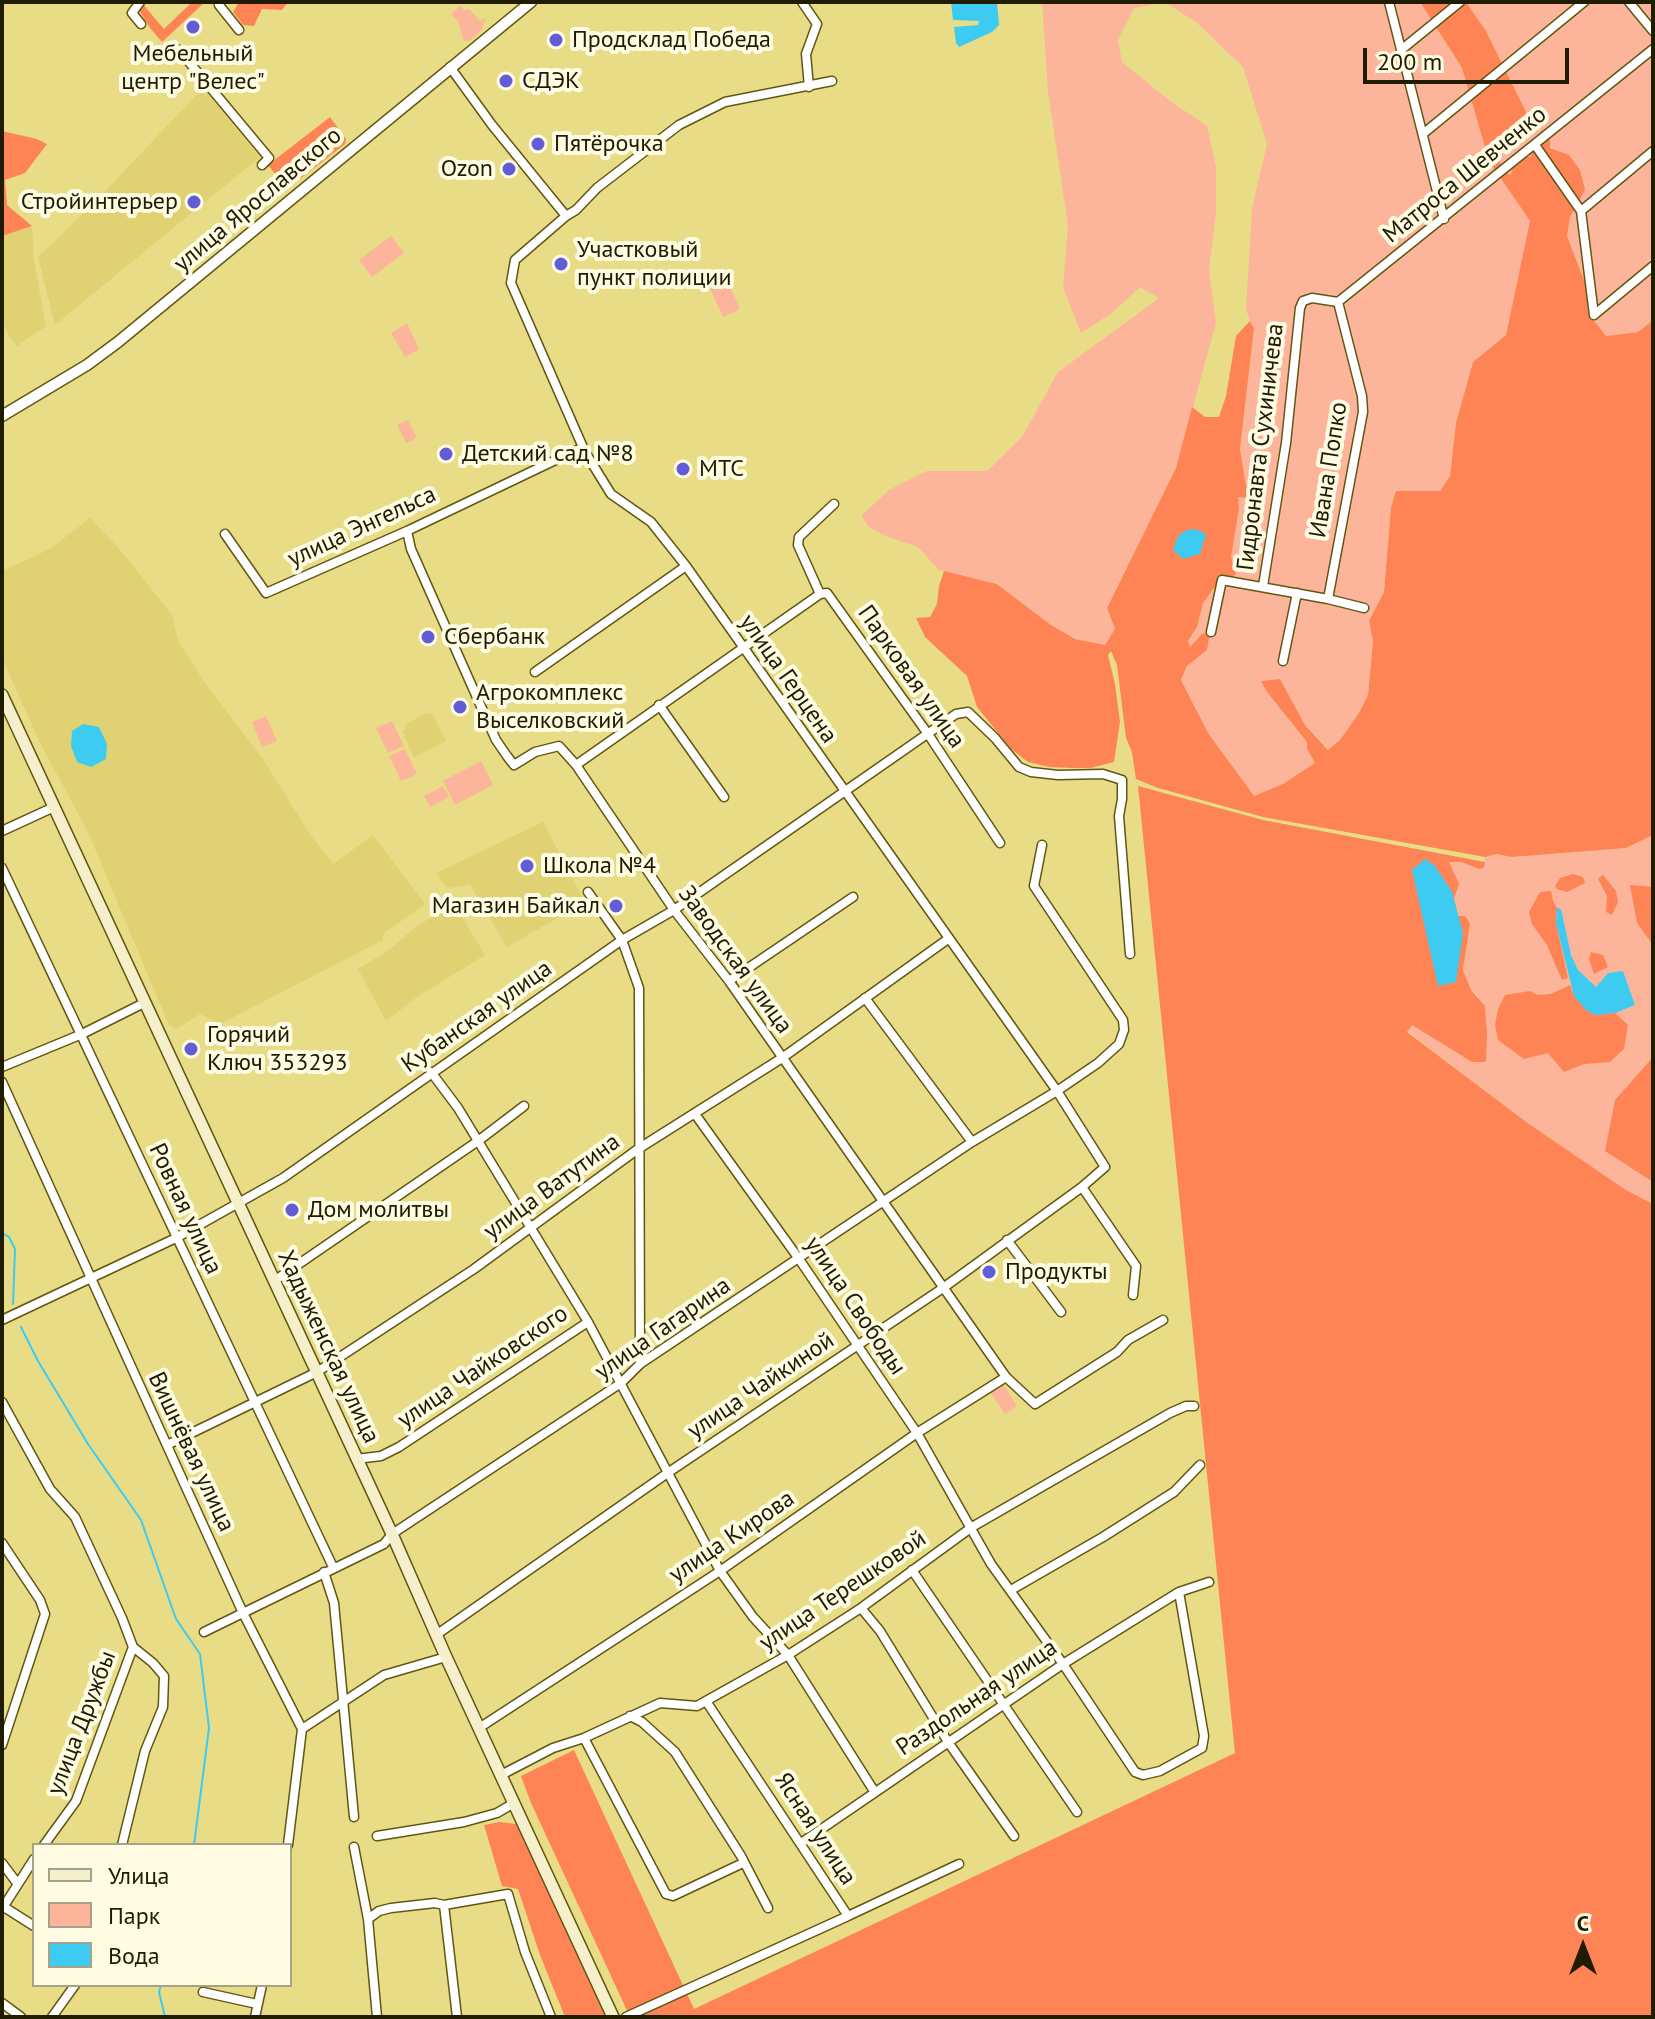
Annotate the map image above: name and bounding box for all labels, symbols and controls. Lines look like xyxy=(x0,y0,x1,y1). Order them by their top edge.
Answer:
marker: Мебельный центр "Велес" xyxy=(184,18,202,36)
place label: Продсклад Победа xyxy=(572,26,771,54)
marker: Продсклад Победа xyxy=(547,31,565,49)
scale bar xyxy=(1367,32,1573,82)
place label: Мебельный центр "Велес" xyxy=(121,40,265,96)
text: 200 m xyxy=(1377,46,1442,77)
place label: СДЭК xyxy=(522,67,580,95)
marker: СДЭК xyxy=(497,72,515,90)
street label: Матроса Шевченко xyxy=(1378,100,1552,250)
street label: улица Ярославского xyxy=(168,121,348,279)
place label: Пятёрочка xyxy=(554,130,664,158)
marker: Пятёрочка xyxy=(529,135,547,153)
place label: Ozon xyxy=(441,155,493,183)
marker: Ozon xyxy=(500,160,518,178)
place label: Стройинтерьер xyxy=(21,188,178,216)
marker: Стройинтерьер xyxy=(185,193,203,211)
place label: Участковый пункт полиции xyxy=(577,236,732,292)
marker: Участковый пункт полиции xyxy=(552,255,570,273)
street label: Гидронавта Сухиничева xyxy=(1232,322,1290,572)
street label: Ивана Попко xyxy=(1304,400,1354,540)
place label: Детский сад №8 xyxy=(462,440,634,468)
marker: Детский сад №8 xyxy=(437,445,455,463)
place label: МТС xyxy=(699,455,744,483)
marker: МТС xyxy=(674,460,692,478)
street label: улица Энгельса xyxy=(283,480,441,574)
street label: Парковая улица xyxy=(851,600,971,754)
street label: улица Герцена xyxy=(733,609,843,749)
place label: Сбербанк xyxy=(444,623,545,651)
marker: Сбербанк xyxy=(419,628,437,646)
place label: Агрокомплекс Выселковский xyxy=(476,679,624,735)
marker: Агрокомплекс Выселковский xyxy=(451,698,469,716)
place label: Школа №4 xyxy=(543,852,656,880)
marker: Школа №4 xyxy=(518,857,536,875)
street label: Заводская улица xyxy=(672,880,798,1040)
place label: Магазин Байкал xyxy=(432,892,600,920)
marker: Магазин Байкал xyxy=(607,897,625,915)
street label: Кубанская улица xyxy=(396,955,558,1079)
place label: Горячий Ключ 353293 xyxy=(207,1021,348,1077)
marker: Горячий Ключ 353293 xyxy=(182,1040,200,1058)
street label: улица Ватутина xyxy=(478,1128,626,1246)
street label: Ровная улица xyxy=(142,1139,228,1279)
place label: Дом молитвы xyxy=(308,1196,449,1224)
marker: Дом молитвы xyxy=(283,1201,301,1219)
street label: улица Свободы xyxy=(798,1231,912,1381)
street label: Хадыженская улица xyxy=(271,1246,385,1448)
place label: Продукты xyxy=(1005,1258,1108,1286)
marker: Продукты xyxy=(980,1263,998,1281)
street label: улица Гагарина xyxy=(590,1272,736,1386)
street label: улица Чайковского xyxy=(392,1299,574,1435)
street label: улица Чайкиной xyxy=(682,1326,840,1446)
street label: Вишнёвая улица xyxy=(141,1368,241,1536)
street label: улица Кирова xyxy=(664,1485,800,1589)
street label: улица Терешковой xyxy=(754,1525,932,1657)
street label: Раздольная улица xyxy=(891,1634,1063,1762)
street label: улица Дружбы xyxy=(41,1647,123,1799)
street label: Ясная улица xyxy=(768,1767,862,1891)
legend xyxy=(32,1843,292,1987)
text: Улица xyxy=(108,1860,169,1891)
text: Парк xyxy=(108,1900,160,1931)
north arrow xyxy=(1543,1907,1623,1987)
text: С xyxy=(1577,1909,1589,1937)
text: Вода xyxy=(108,1940,160,1971)

